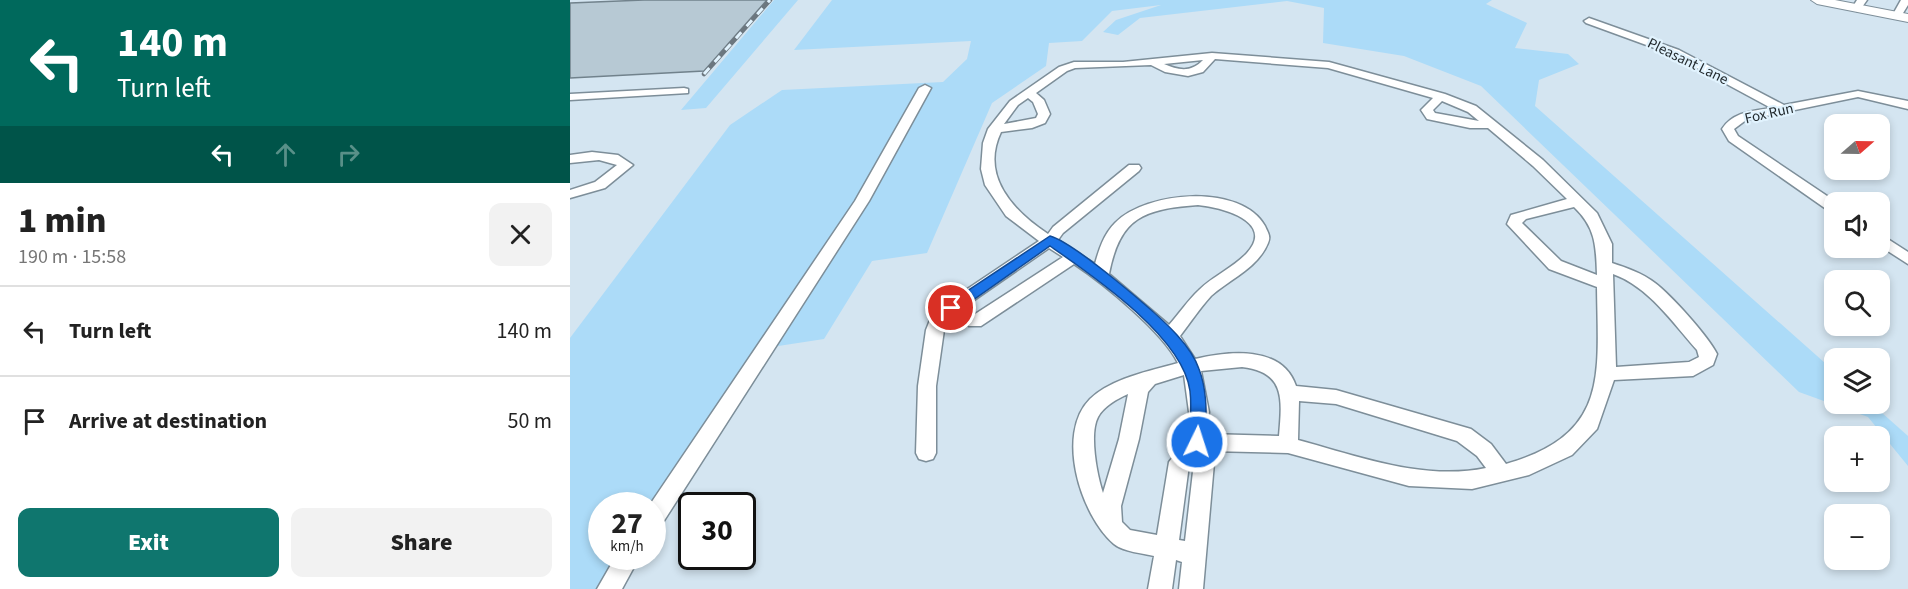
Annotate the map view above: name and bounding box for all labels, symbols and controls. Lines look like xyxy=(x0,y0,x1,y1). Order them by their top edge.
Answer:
text: 140 m xyxy=(117,13,228,73)
icon: left xyxy=(18,24,96,102)
street label: Pleasant Lane xyxy=(1644,33,1732,90)
text: Turn left xyxy=(117,69,211,108)
street label: Fox Run xyxy=(1743,98,1796,129)
north arrow xyxy=(1824,114,1890,180)
map controls xyxy=(1824,114,1890,570)
icon: left xyxy=(206,138,239,171)
icon: ahead xyxy=(269,138,302,171)
icon: right xyxy=(332,138,365,171)
button: sound xyxy=(1824,192,1890,258)
text: 1 min xyxy=(18,195,106,246)
button: close xyxy=(489,203,552,266)
text: 190 m · 15:58 xyxy=(18,243,126,271)
button: search xyxy=(1824,270,1890,336)
pin xyxy=(925,282,976,333)
icon: arrive xyxy=(934,291,967,324)
icon: left xyxy=(18,315,51,348)
text: Turn left xyxy=(69,315,151,347)
text: 140 m xyxy=(497,315,552,347)
button: layers xyxy=(1824,348,1890,414)
icon: arrive xyxy=(18,405,51,438)
text: Arrive at destination xyxy=(69,405,267,437)
text: 50 m xyxy=(507,405,552,437)
position arrow xyxy=(1165,410,1229,474)
button: + xyxy=(1824,426,1890,492)
speed limit sign: 30 xyxy=(678,492,756,570)
text: 27 xyxy=(611,502,643,545)
button: − xyxy=(1824,504,1890,570)
button: Exit xyxy=(18,508,279,577)
button: Share xyxy=(291,508,552,577)
text: km/h xyxy=(610,536,644,557)

